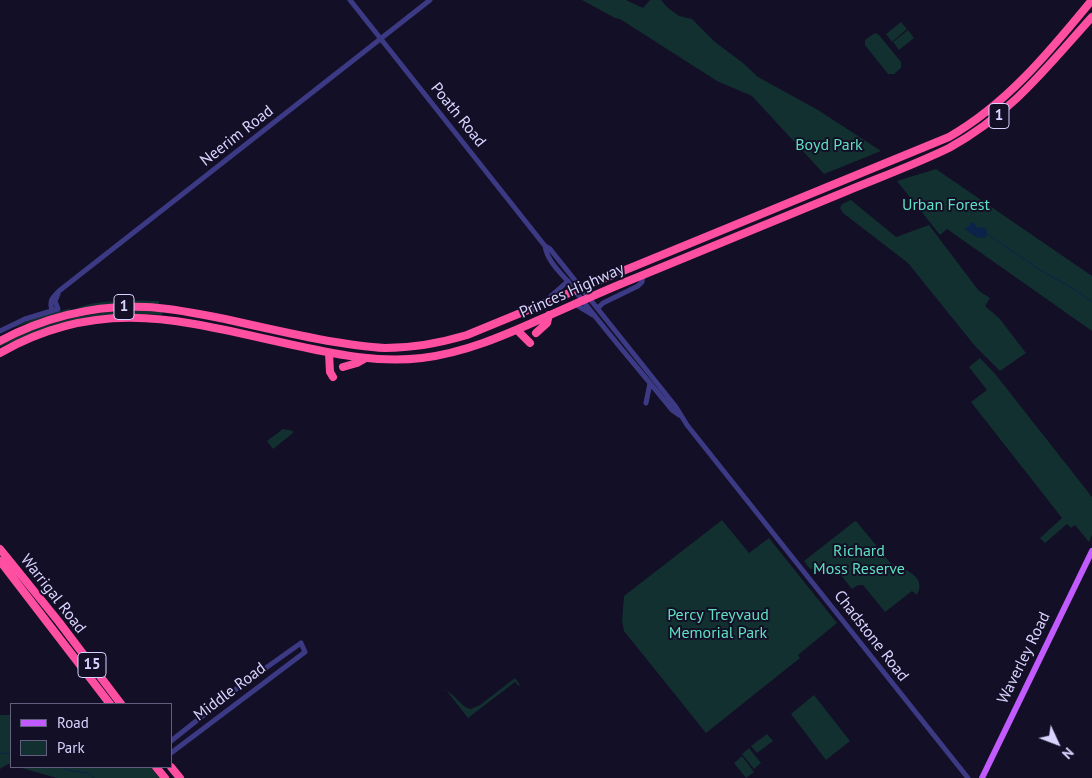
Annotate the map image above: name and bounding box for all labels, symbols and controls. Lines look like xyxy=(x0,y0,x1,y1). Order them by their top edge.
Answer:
street label: Poath Road xyxy=(426,79,490,151)
street label: Neerim Road xyxy=(197,101,277,171)
road number: 1 xyxy=(989,104,1009,128)
park label: Boyd Park xyxy=(795,135,863,155)
park label: Urban Forest xyxy=(902,195,990,215)
street label: Princes Highway xyxy=(517,259,627,323)
road number: 1 xyxy=(114,294,134,320)
park label: Richard Moss Reserve xyxy=(813,541,905,579)
street label: Warrigal Road xyxy=(16,551,90,637)
street label: Chadstone Road xyxy=(830,587,912,685)
park label: Percy Treyvaud Memorial Park xyxy=(667,605,769,643)
street label: Waverley Road xyxy=(994,609,1054,707)
road number: 15 xyxy=(78,652,106,678)
street label: Middle Road xyxy=(190,659,270,725)
legend xyxy=(10,703,172,768)
text: Road xyxy=(57,713,89,732)
north arrow xyxy=(1032,718,1082,768)
text: Park xyxy=(57,738,85,757)
text: N xyxy=(1058,744,1078,763)

